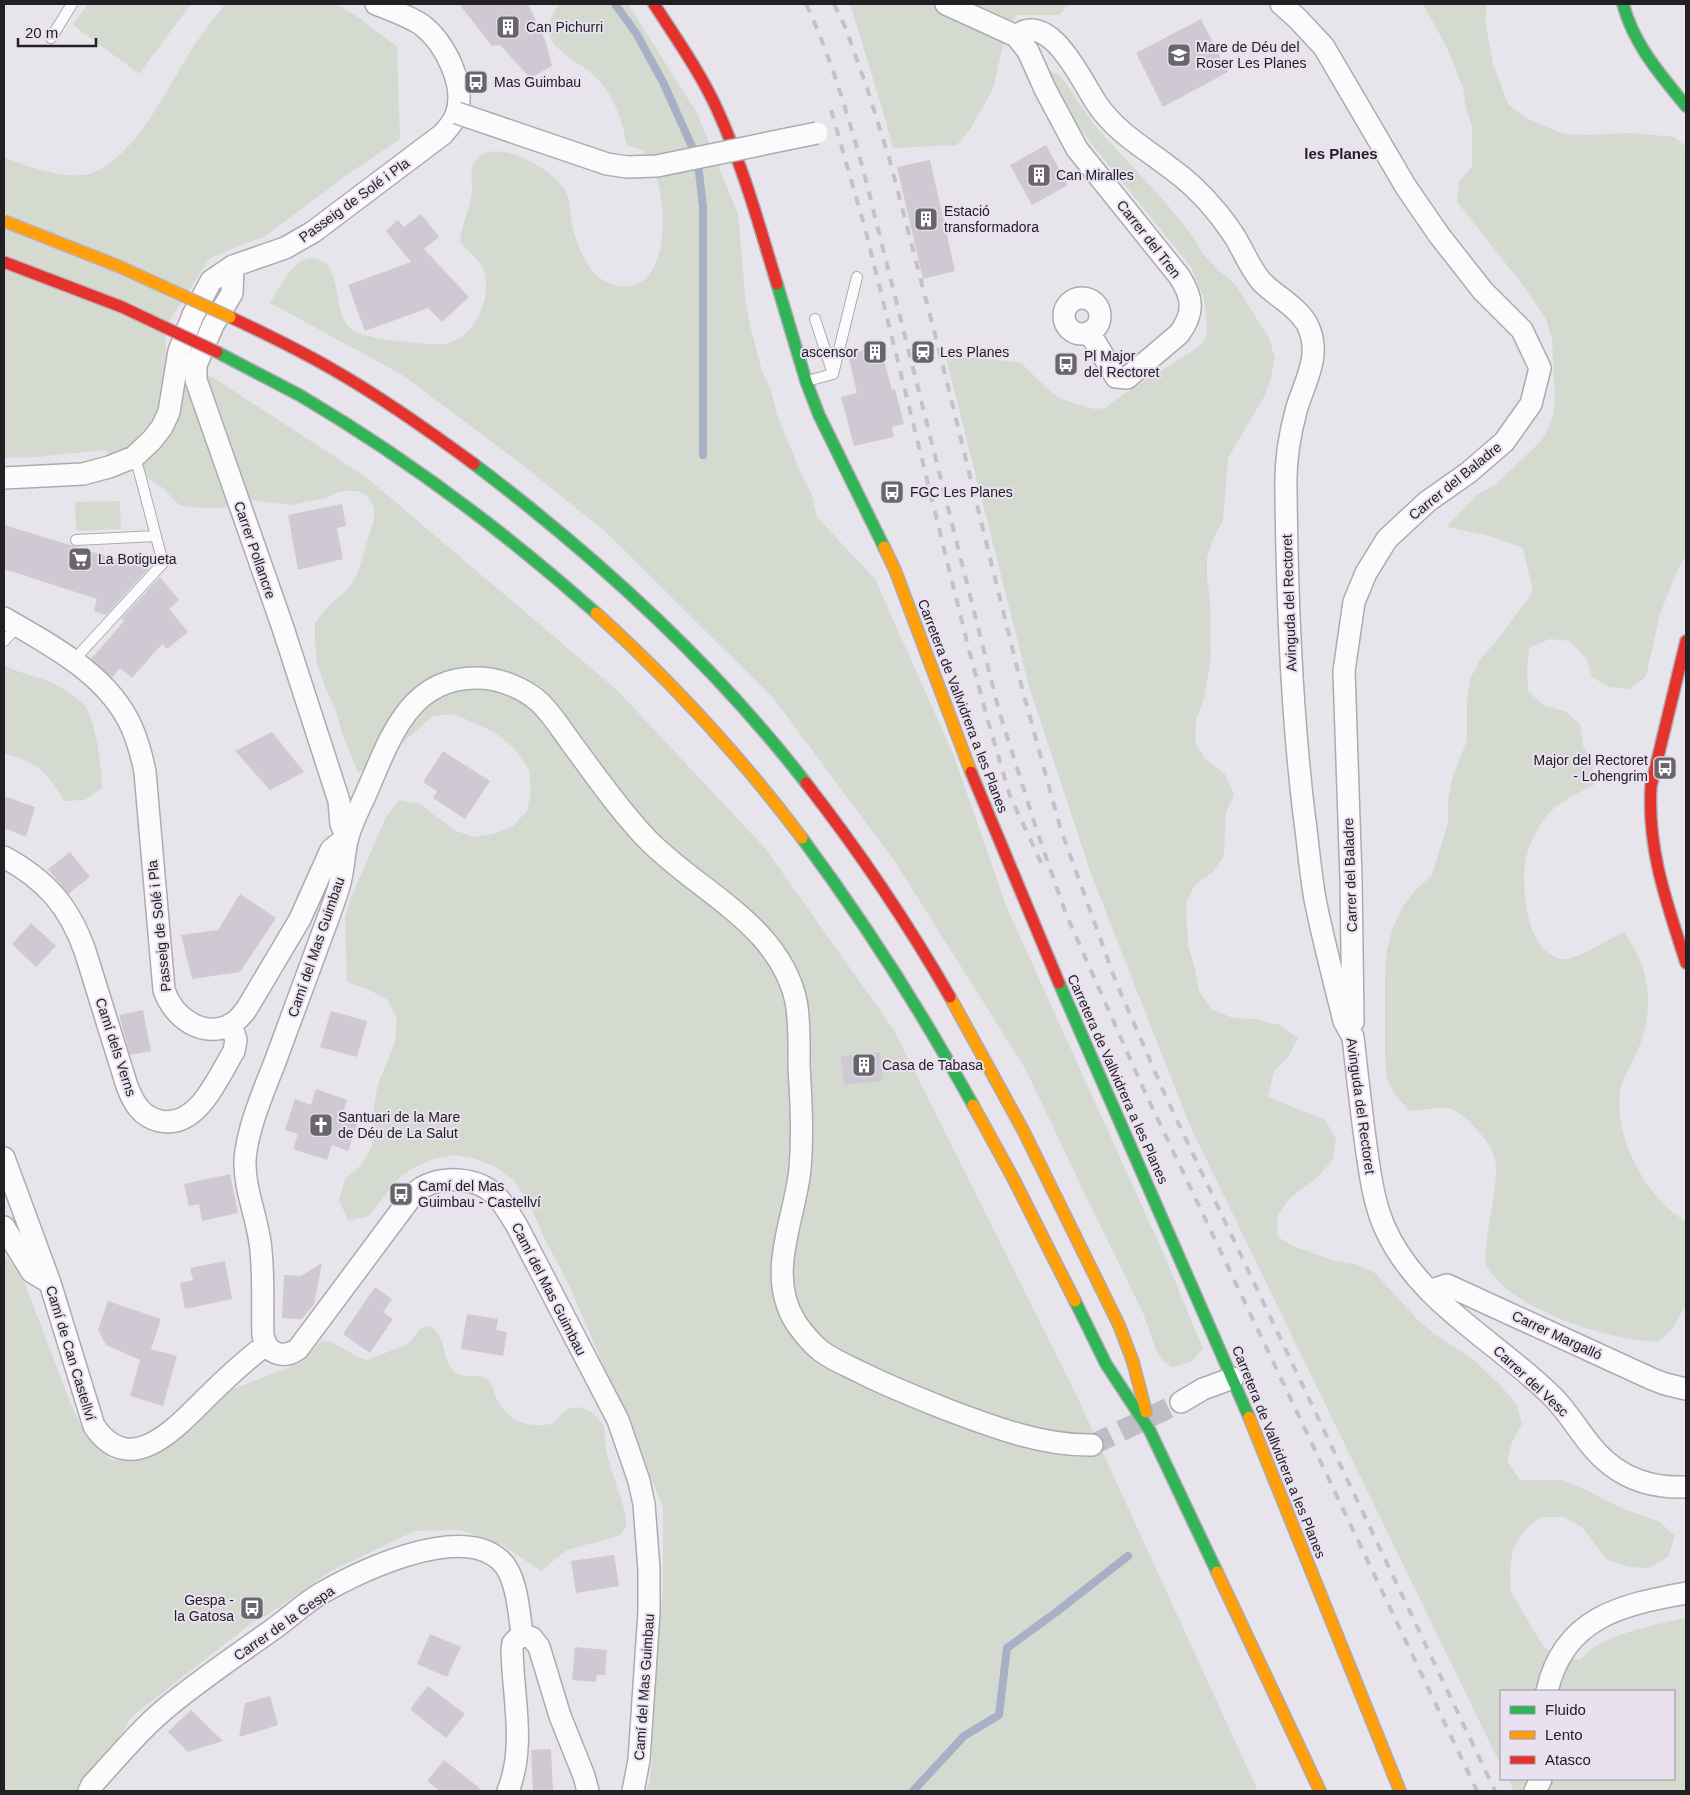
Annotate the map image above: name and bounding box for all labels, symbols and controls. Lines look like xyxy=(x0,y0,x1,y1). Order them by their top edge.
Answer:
building icon: Can Pichurri xyxy=(495,14,521,40)
scale bar xyxy=(18,15,95,47)
place label: Can Pichurri xyxy=(526,19,603,35)
text: 20 m xyxy=(25,24,58,41)
place label: Mare de Déu del Roser Les Planes xyxy=(1196,39,1307,71)
school or university icon: Mare de Déu del Roser Les Planes xyxy=(1166,42,1192,68)
bus stop icon: Mas Guimbau xyxy=(463,69,489,95)
place label: Mas Guimbau xyxy=(494,74,581,90)
district label: les Planes xyxy=(1304,145,1378,162)
street label: Passeig de Solé i Pla xyxy=(296,155,412,245)
building icon: Can Miralles xyxy=(1026,162,1052,188)
place label: Can Miralles xyxy=(1056,167,1134,183)
street label: Carrer del Tren xyxy=(1114,197,1184,281)
place label: Estació transformadora xyxy=(944,203,1039,235)
building icon: Estació transformadora xyxy=(913,206,939,232)
building icon: ascensor xyxy=(862,339,888,365)
station icon: Les Planes xyxy=(910,339,936,365)
place label: ascensor xyxy=(801,344,858,360)
place label: Les Planes xyxy=(940,344,1009,360)
place label: Pl Major del Rectoret xyxy=(1084,348,1160,380)
bus stop icon: Pl Major del Rectoret xyxy=(1053,351,1079,377)
street label: Carrer del Baladre xyxy=(1406,439,1505,523)
bus stop icon: FGC Les Planes xyxy=(879,479,905,505)
place label: FGC Les Planes xyxy=(910,484,1013,500)
street label: Carrer Pollancre xyxy=(231,499,279,601)
street label: Avinguda del Rectoret xyxy=(1279,534,1299,672)
supermarket icon: La Botigueta xyxy=(67,546,93,572)
place label: La Botigueta xyxy=(98,551,177,567)
street label: Carretera de Vallvidrera a les Planes xyxy=(915,597,1011,815)
place label: Major del Rectoret - Lohengrim xyxy=(1534,752,1648,784)
bus stop icon: Major del Rectoret - Lohengrim xyxy=(1652,755,1678,781)
street label: Carrer del Baladre xyxy=(1340,817,1360,932)
street label: Passeig de Solé i Pla xyxy=(144,859,174,993)
street label: Camí del Mas Guimbau xyxy=(284,875,348,1019)
street label: Carretera de Vallvidrera a les Planes xyxy=(1064,972,1172,1186)
street label: Camí dels Verns xyxy=(93,996,139,1098)
street label: Avinguda del Rectoret xyxy=(1344,1037,1379,1175)
building icon: Casa de Tabasa xyxy=(851,1052,877,1078)
place label: Casa de Tabasa xyxy=(882,1057,983,1073)
place label: Santuari de la Mare de Déu de La Salut xyxy=(338,1109,460,1141)
church icon: Santuari de la Mare de Déu de La Salut xyxy=(308,1112,334,1138)
place label: Camí del Mas Guimbau - Castellví xyxy=(418,1178,541,1210)
bus stop icon: Camí del Mas Guimbau - Castellví xyxy=(388,1181,414,1207)
street label: Camí del Mas Guimbau xyxy=(508,1220,590,1358)
street label: Camí de Can Castellví xyxy=(43,1284,99,1422)
street label: Carrer Margalló xyxy=(1510,1307,1605,1363)
street label: Carrer del Vesc xyxy=(1490,1342,1572,1420)
street label: Carretera de Vallvidrera a les Planes xyxy=(1229,1343,1329,1561)
street label: Carrer de la Gespa xyxy=(231,1582,338,1664)
place label: Gespa - la Gatosa xyxy=(174,1592,234,1624)
bus stop icon: Gespa - la Gatosa xyxy=(239,1595,265,1621)
street label: Camí del Mas Guimbau xyxy=(631,1613,657,1761)
legend xyxy=(1500,1690,1675,1780)
text: Fluido xyxy=(1545,1701,1586,1718)
text: Lento xyxy=(1545,1726,1583,1743)
text: Atasco xyxy=(1545,1751,1591,1768)

